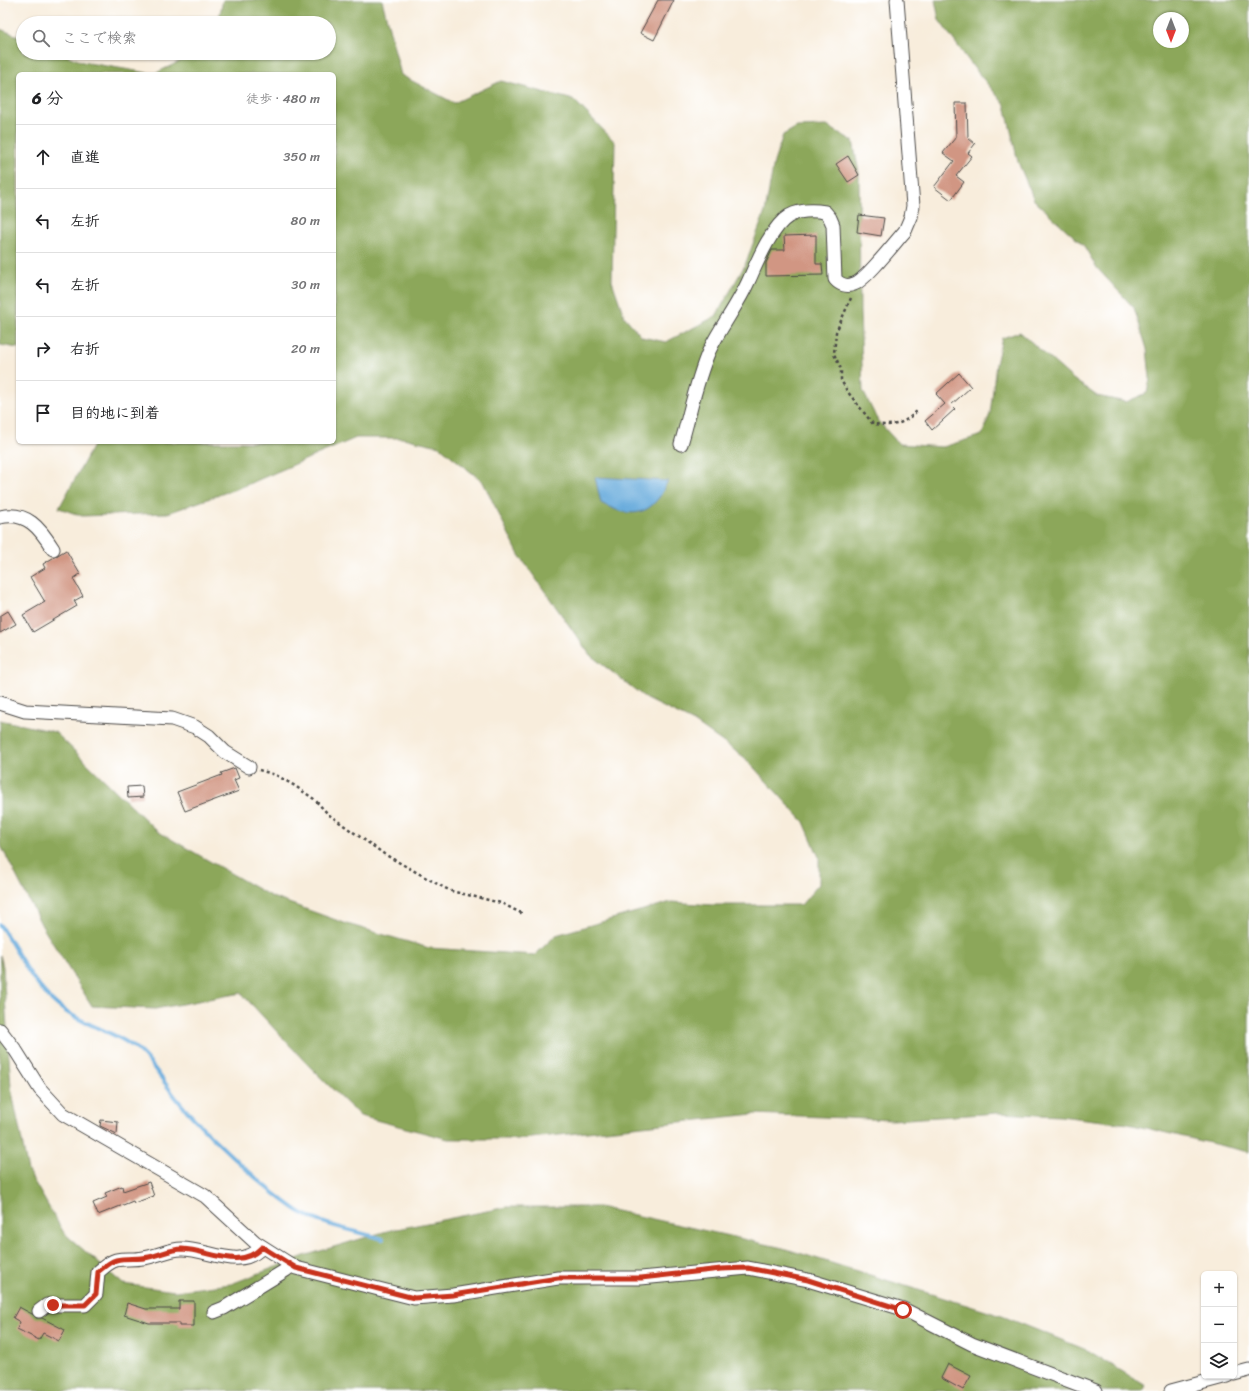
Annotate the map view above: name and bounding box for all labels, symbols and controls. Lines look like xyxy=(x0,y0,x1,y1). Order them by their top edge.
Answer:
north arrow xyxy=(1153,12,1189,48)
search box xyxy=(16,16,336,60)
text: ここで検索 xyxy=(62,25,137,51)
icon: search xyxy=(30,27,52,49)
text: 6 分 xyxy=(32,83,63,113)
text: 徒歩 · 480 m xyxy=(246,87,320,110)
text: 直進 xyxy=(70,144,100,170)
text: 350 m xyxy=(283,145,320,168)
icon: ahead xyxy=(32,146,54,168)
text: 左折 xyxy=(70,208,100,234)
text: 80 m xyxy=(291,209,320,232)
icon: left xyxy=(32,210,54,232)
text: 左折 xyxy=(70,272,100,298)
text: 30 m xyxy=(291,273,320,296)
icon: left xyxy=(32,274,54,296)
text: 右折 xyxy=(70,336,100,362)
text: 20 m xyxy=(291,337,320,360)
icon: right xyxy=(32,338,54,360)
text: 目的地に到着 xyxy=(70,400,160,426)
icon: arrive xyxy=(32,402,54,424)
map controls xyxy=(1201,1271,1237,1379)
button: + xyxy=(1201,1271,1237,1307)
route end xyxy=(44,1296,62,1314)
route start xyxy=(894,1301,912,1319)
button: − xyxy=(1201,1307,1237,1343)
button: layers xyxy=(1201,1343,1237,1379)

